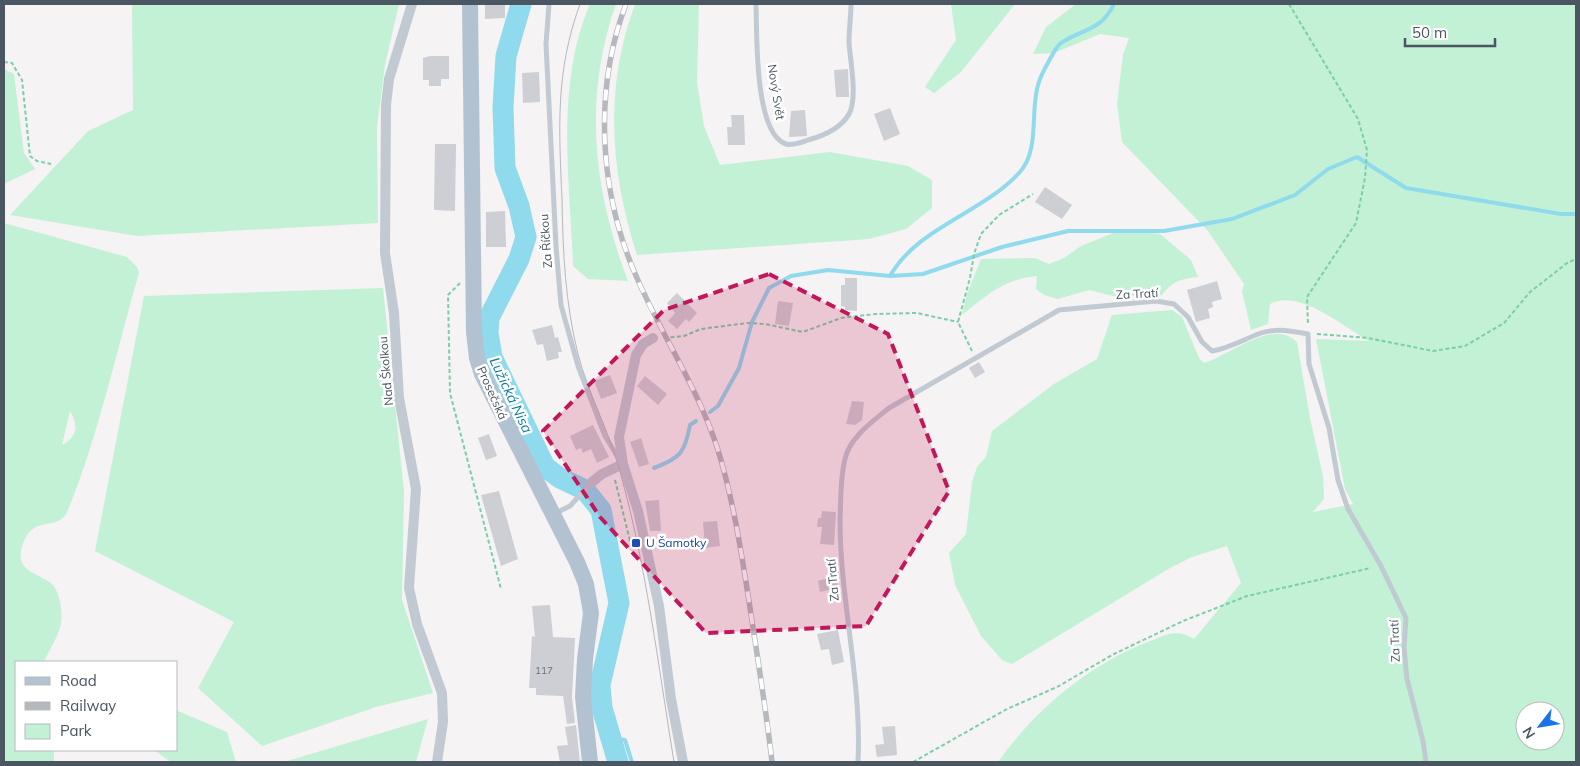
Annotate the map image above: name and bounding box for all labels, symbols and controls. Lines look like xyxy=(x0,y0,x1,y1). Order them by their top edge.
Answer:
scale bar xyxy=(1405,15,1495,47)
text: 50 m xyxy=(1412,23,1447,42)
street label: Nový Svět xyxy=(765,63,788,121)
street label: Za Říčkou xyxy=(536,213,555,269)
street label: Za Tratí xyxy=(1115,285,1160,302)
street label: Nad Školkou xyxy=(375,336,396,406)
water label: Lužická Nisa xyxy=(486,354,536,436)
street label: Prosečská xyxy=(474,364,511,422)
place label: U Šamotky xyxy=(646,535,707,550)
marker: U Šamotky xyxy=(630,537,642,549)
street label: Za Tratí xyxy=(823,557,842,602)
street label: Za Tratí xyxy=(1386,619,1403,662)
legend xyxy=(15,661,178,751)
house number: 117 xyxy=(535,664,553,677)
text: Road xyxy=(60,671,97,690)
text: Railway xyxy=(60,696,116,715)
north arrow xyxy=(1515,701,1565,751)
text: Park xyxy=(60,721,92,740)
text: N xyxy=(1518,724,1539,742)

